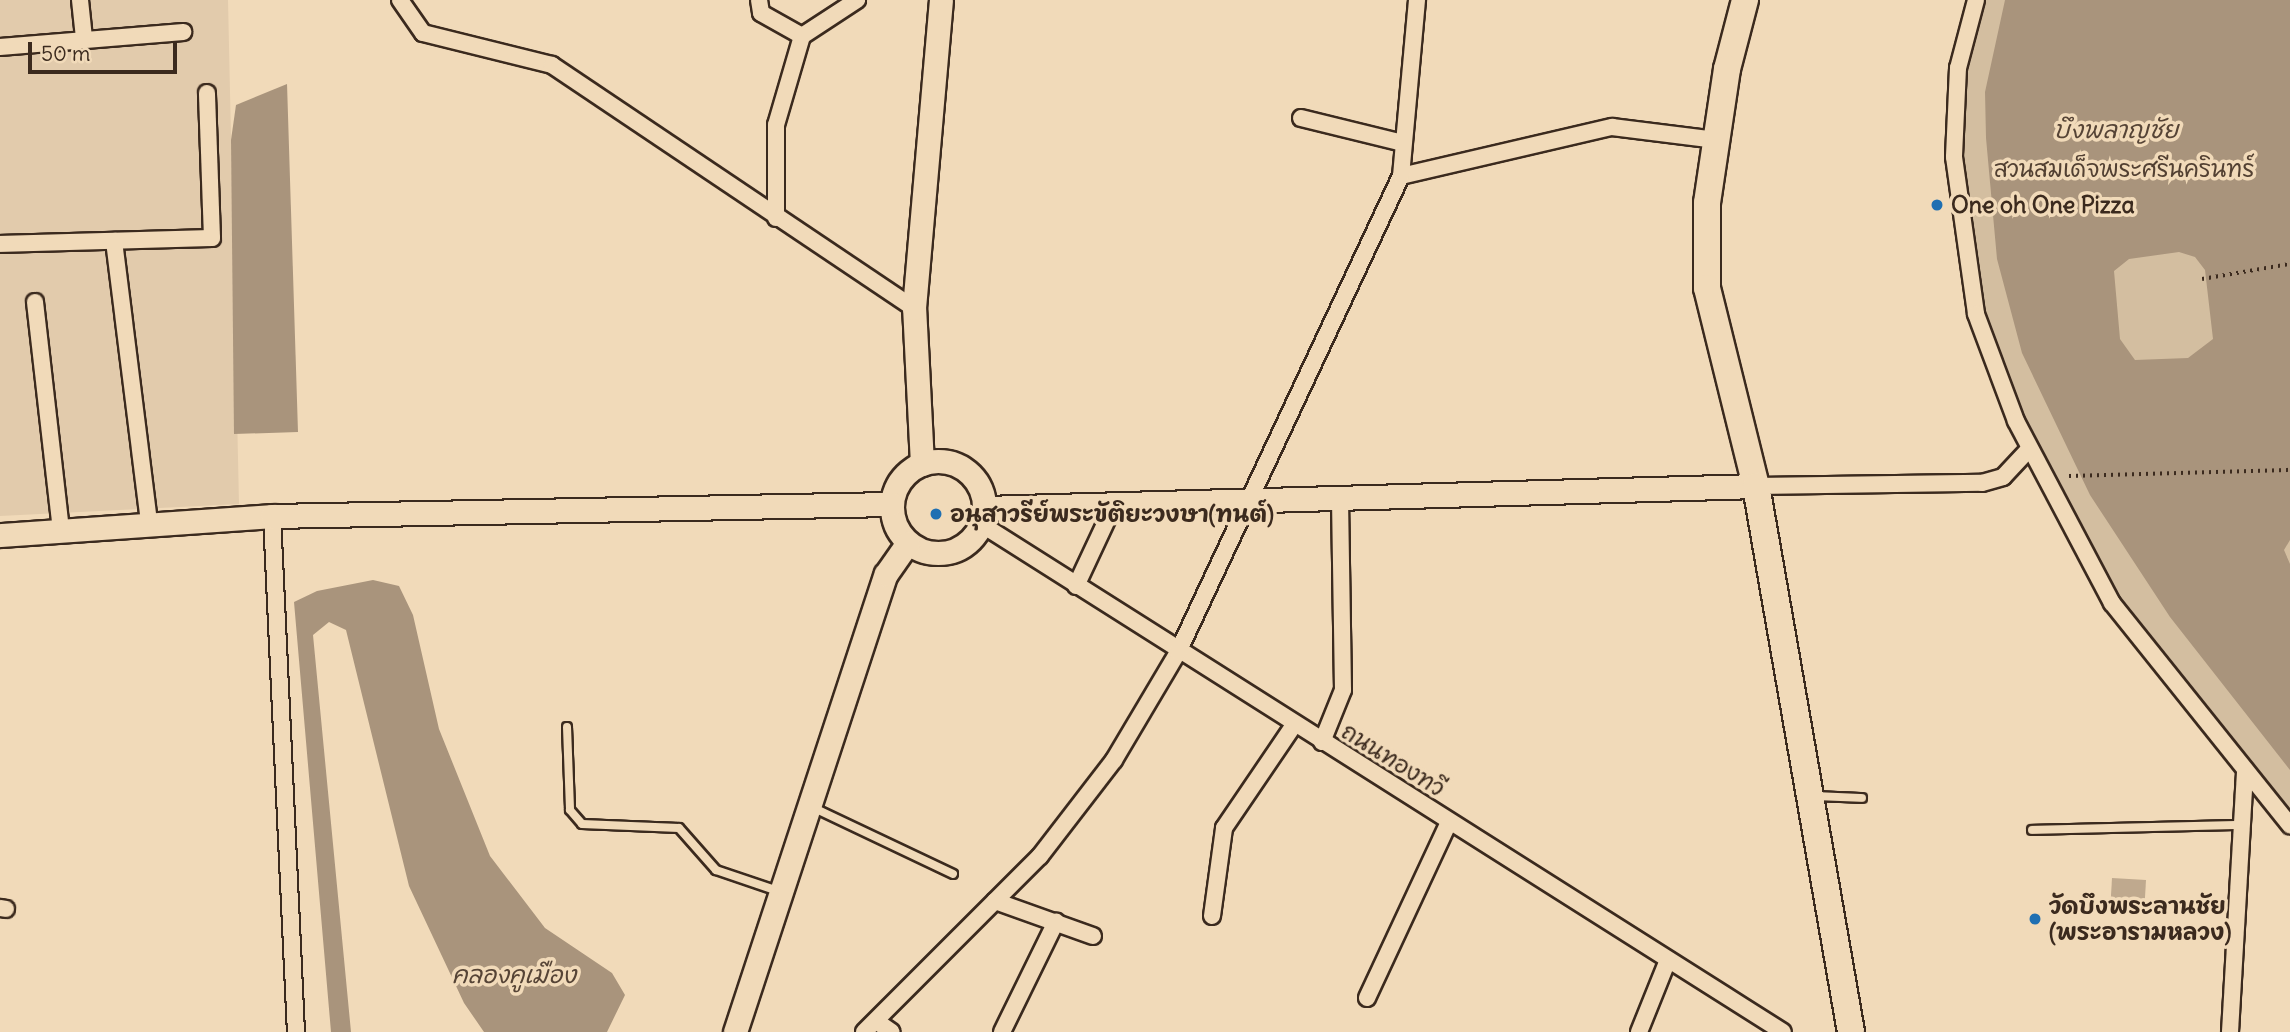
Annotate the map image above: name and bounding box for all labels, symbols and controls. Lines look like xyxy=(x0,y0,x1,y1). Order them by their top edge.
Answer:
scale bar xyxy=(32,28,180,72)
text: 50 m xyxy=(41,40,90,67)
water label: บึงพลาญชัย xyxy=(2054,116,2178,144)
park label: สวนสมเด็จพระศรีนครินทร์ xyxy=(1994,155,2254,183)
place label: One oh One Pizza xyxy=(1951,191,2135,219)
marker: One oh One Pizza xyxy=(1929,197,1945,213)
place label: อนุสาวรีย์พระขัติยะวงษา(ทนต์) xyxy=(950,500,1274,528)
marker: อนุสาวรีย์พระขัติยะวงษา(ทนต์) xyxy=(928,506,944,522)
street label: ถนนทองทวี xyxy=(1336,717,1450,803)
place label: วัดบึงพระลานชัย (พระอารามหลวง) xyxy=(2049,892,2231,946)
marker: วัดบึงพระลานชัย (พระอารามหลวง) xyxy=(2027,911,2043,927)
water label: คลองคูเมือง xyxy=(452,961,576,989)

